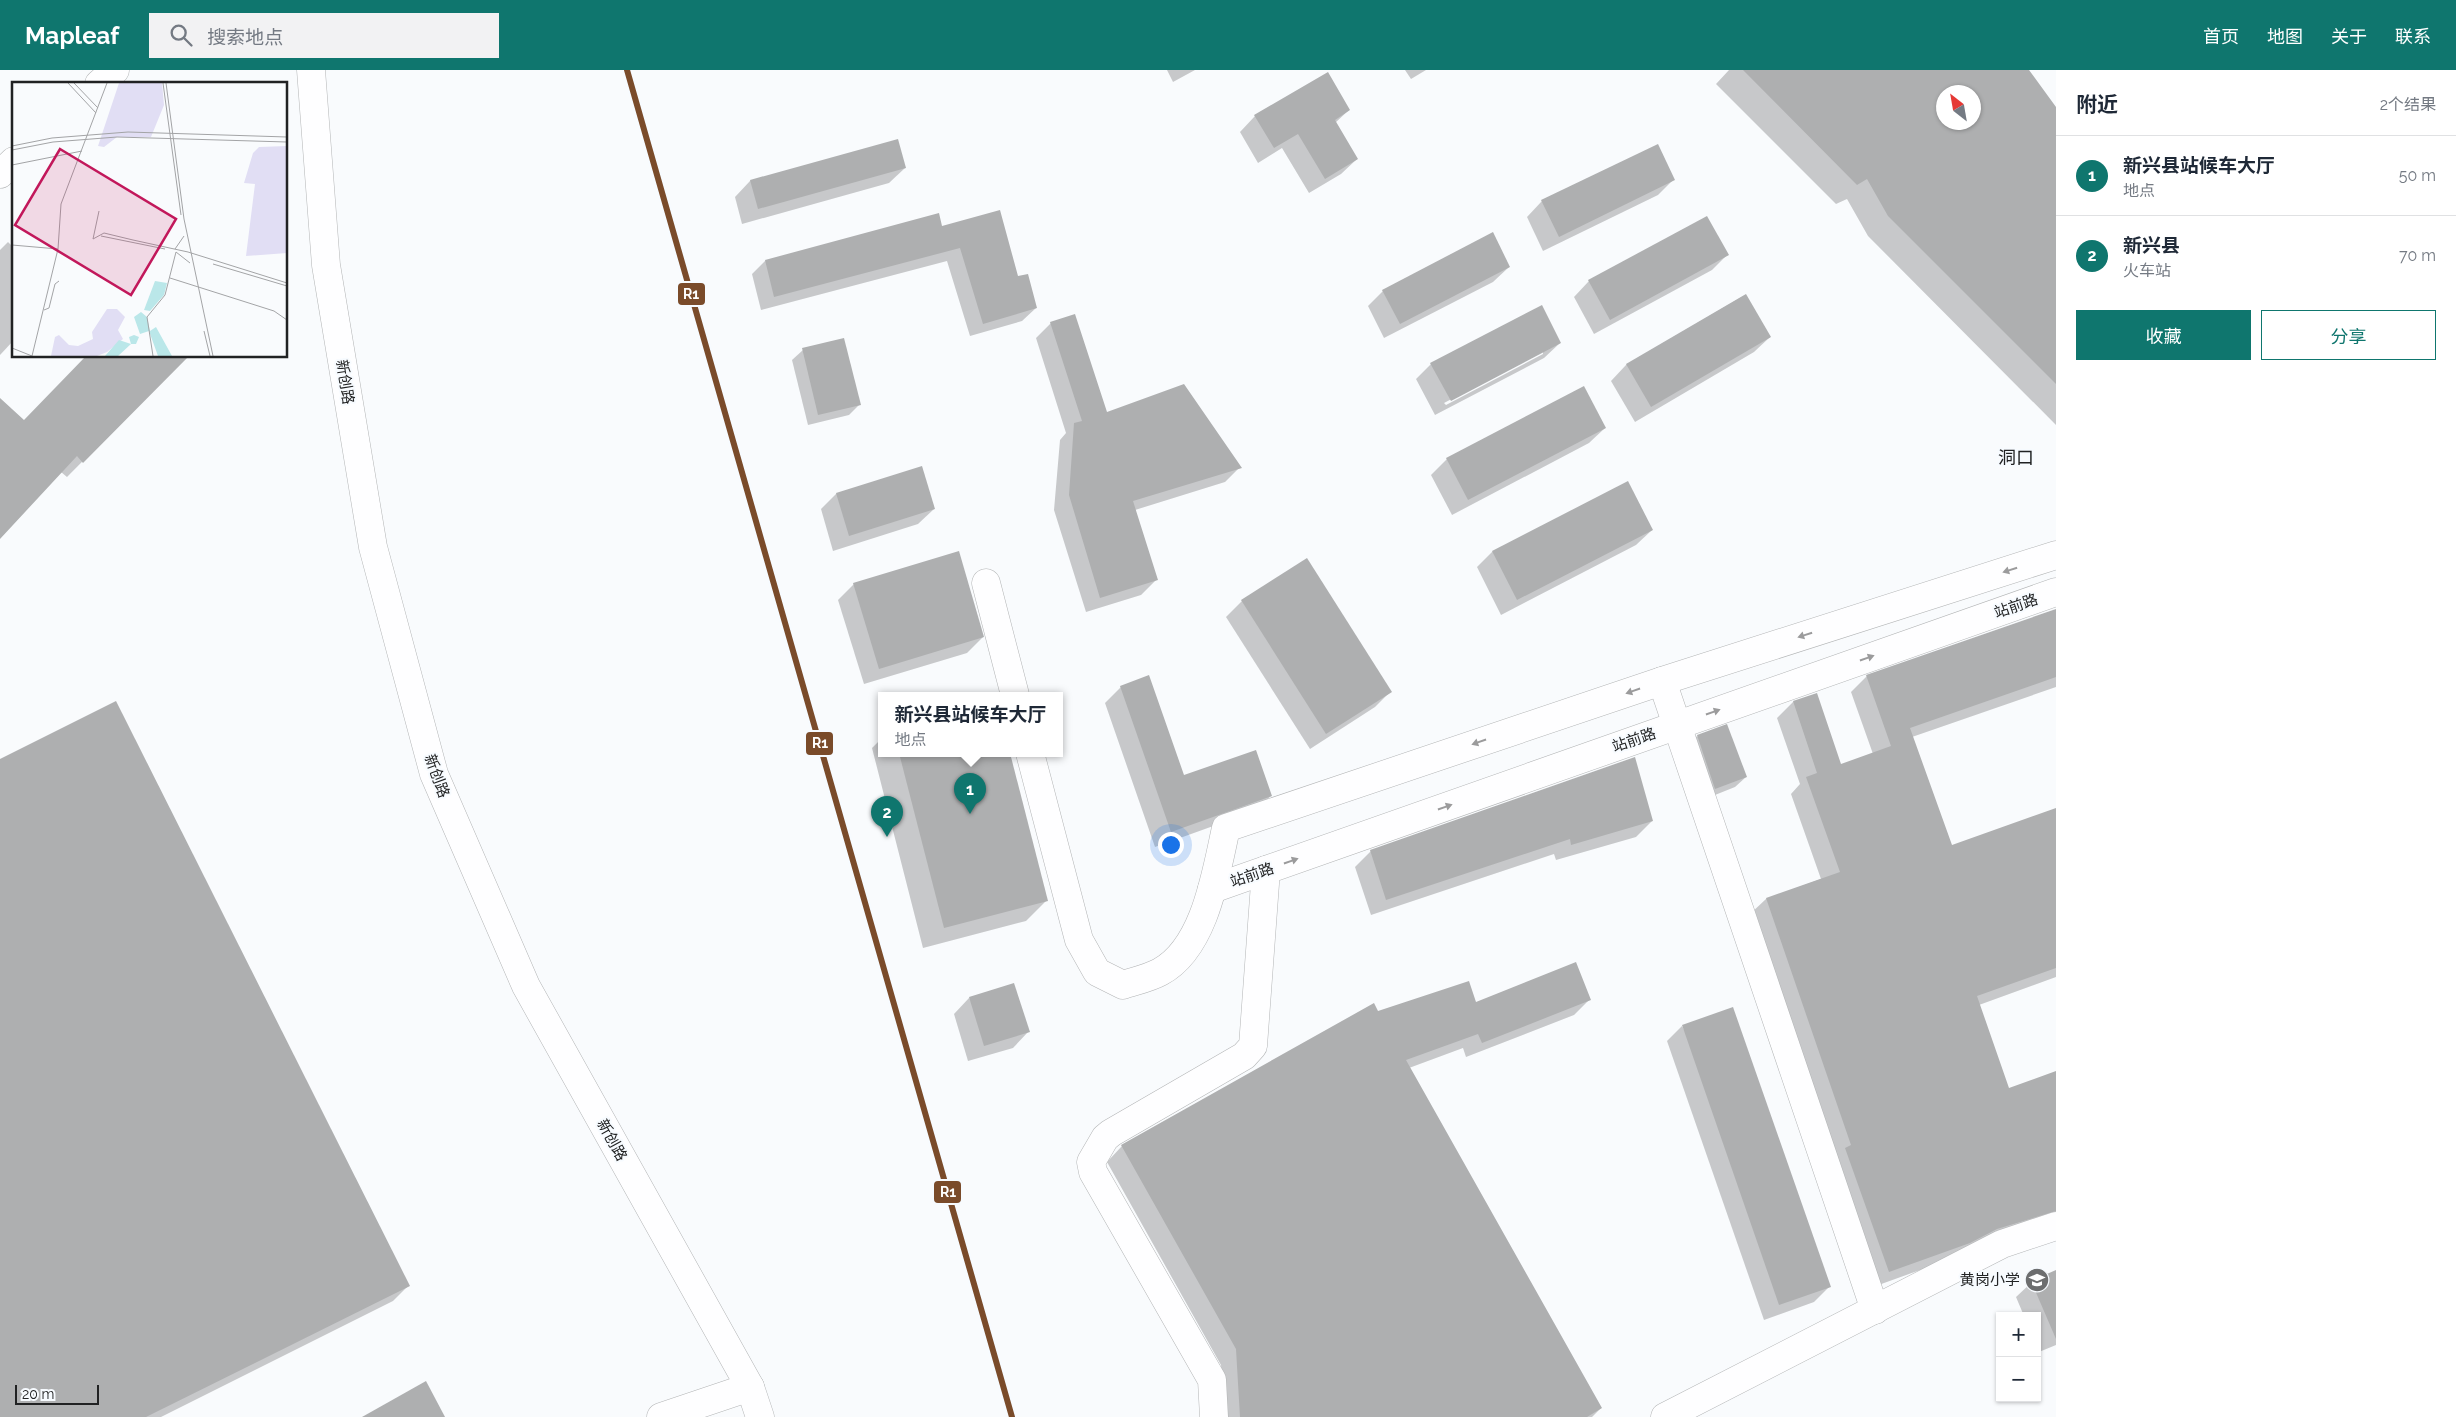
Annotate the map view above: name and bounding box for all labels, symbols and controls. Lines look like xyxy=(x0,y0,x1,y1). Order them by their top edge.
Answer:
search box xyxy=(149,13,499,58)
text: Mapleaf xyxy=(25,21,119,50)
icon: search xyxy=(167,21,195,49)
text: 搜索地点 xyxy=(207,26,283,48)
text: 首页 xyxy=(2203,26,2239,47)
text: 地图 xyxy=(2267,26,2303,47)
text: 关于 xyxy=(2331,26,2367,47)
text: 联系 xyxy=(2395,26,2431,47)
inset map xyxy=(12,82,288,358)
north arrow xyxy=(1936,85,1981,130)
text: 附近 xyxy=(2076,92,2118,117)
text: 2个结果 xyxy=(2380,95,2436,114)
text: 新兴县站候车大厅 xyxy=(2123,154,2275,176)
text: 1 xyxy=(2088,166,2096,185)
text: 50 m xyxy=(2399,166,2436,185)
text: 地点 xyxy=(2123,181,2155,200)
text: 新兴县 xyxy=(2123,234,2180,256)
text: 2 xyxy=(2087,246,2097,265)
text: 70 m xyxy=(2399,246,2436,265)
text: 火车站 xyxy=(2123,261,2171,280)
line badge: R1 xyxy=(677,282,706,306)
text: R1 xyxy=(683,286,699,302)
button: 收藏 xyxy=(2076,310,2251,360)
button: 分享 xyxy=(2261,310,2436,360)
street label: 新创路 xyxy=(333,358,357,406)
district label: 洞口 xyxy=(1998,447,2034,468)
one-way arrow xyxy=(2002,567,2017,574)
street label: 站前路 xyxy=(1992,590,2040,622)
one-way arrow xyxy=(1797,632,1812,640)
one-way arrow xyxy=(1859,654,1874,661)
one-way arrow xyxy=(1626,688,1641,695)
popup xyxy=(878,692,1063,757)
text: 新兴县站候车大厅 xyxy=(894,703,1047,725)
one-way arrow xyxy=(1706,708,1721,715)
street label: 站前路 xyxy=(1610,724,1658,756)
text: 地点 xyxy=(894,730,927,749)
line badge: R1 xyxy=(805,731,834,756)
text: R1 xyxy=(812,735,828,751)
one-way arrow xyxy=(1472,739,1487,747)
street label: 新创路 xyxy=(421,752,453,800)
pin: 1 xyxy=(954,773,986,814)
pin: 2 xyxy=(871,796,903,837)
one-way arrow xyxy=(1437,803,1452,810)
your location xyxy=(1158,832,1184,858)
one-way arrow xyxy=(1284,857,1299,865)
street label: 站前路 xyxy=(1228,859,1276,891)
street label: 新创路 xyxy=(593,1116,631,1164)
line badge: R1 xyxy=(933,1180,962,1204)
text: R1 xyxy=(940,1184,956,1200)
school or university icon: 黄岗小学 xyxy=(2024,1267,2050,1293)
place label: 黄岗小学 xyxy=(1960,1271,2020,1289)
map controls xyxy=(1996,1312,2041,1402)
button: + xyxy=(1996,1312,2041,1357)
button: − xyxy=(1996,1357,2041,1402)
scale bar xyxy=(15,1382,99,1405)
text: 20 m xyxy=(22,1386,54,1402)

